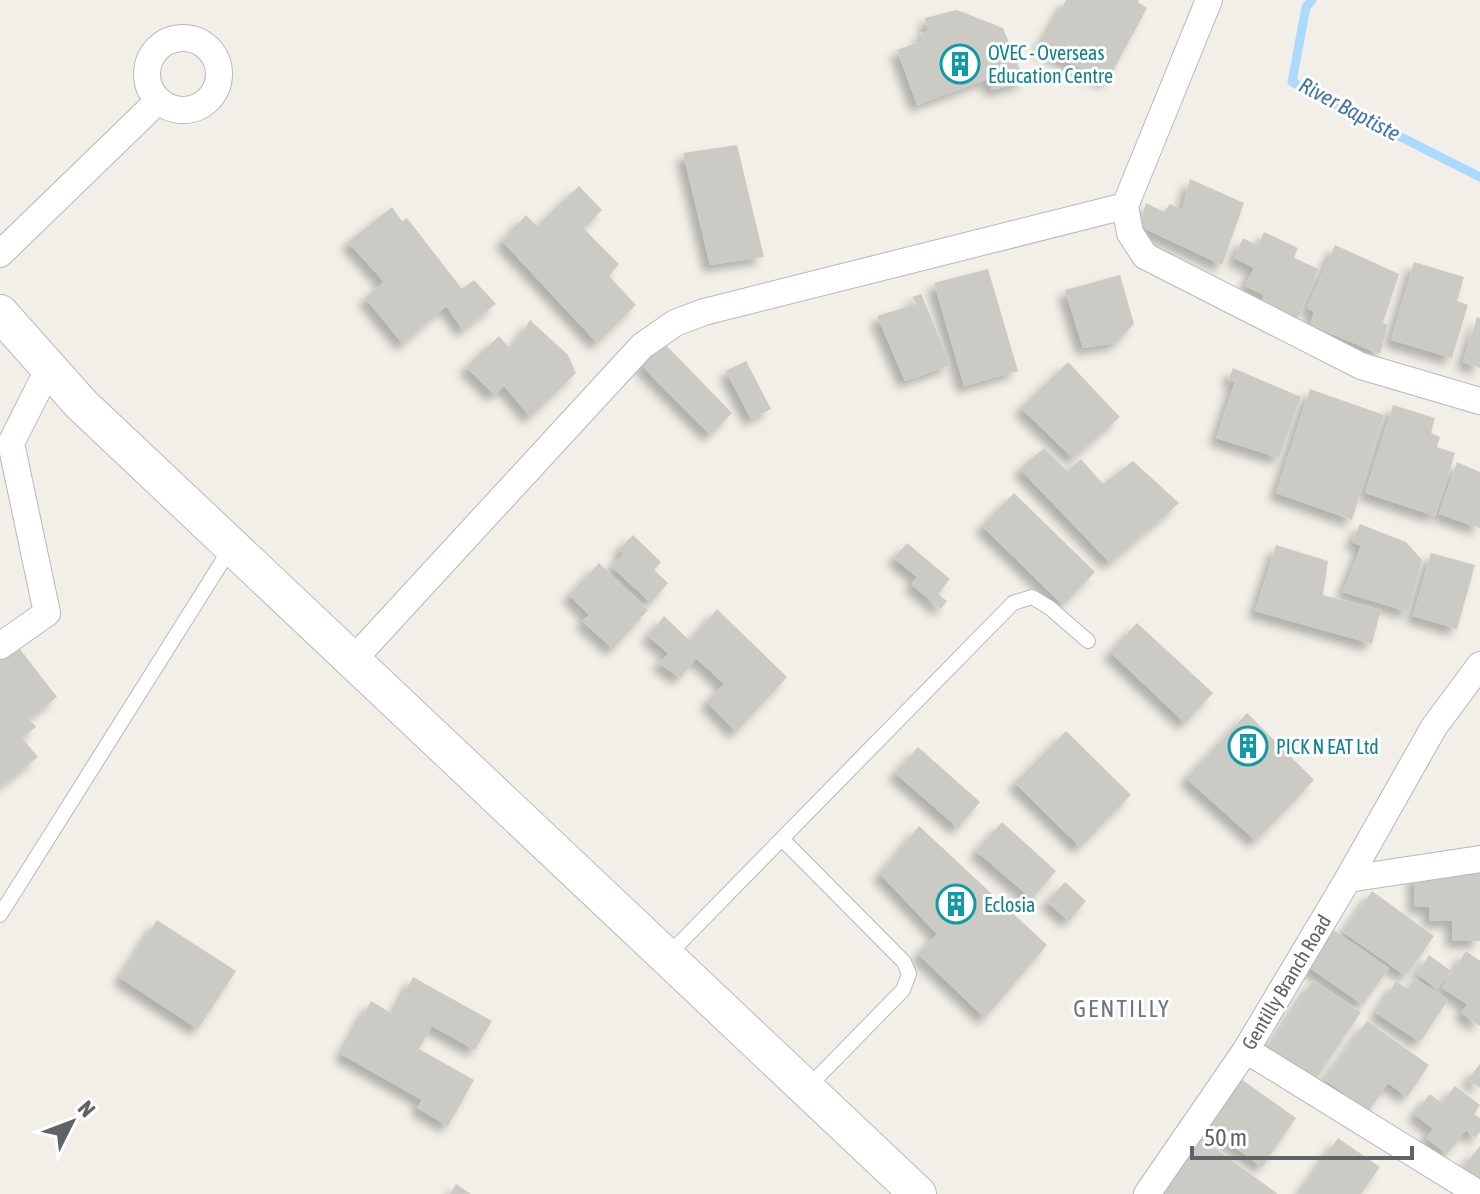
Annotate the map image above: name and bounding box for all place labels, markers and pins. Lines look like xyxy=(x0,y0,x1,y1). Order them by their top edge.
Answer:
place label: OVEC - Overseas Education Centre xyxy=(988,41,1113,87)
building icon: OVEC - Overseas Education Centre xyxy=(939,43,981,85)
building icon: PICK N EAT Ltd xyxy=(1227,725,1269,767)
place label: PICK N EAT Ltd xyxy=(1276,735,1379,758)
building icon: Eclosia xyxy=(935,883,977,925)
place label: Eclosia xyxy=(984,893,1035,916)

